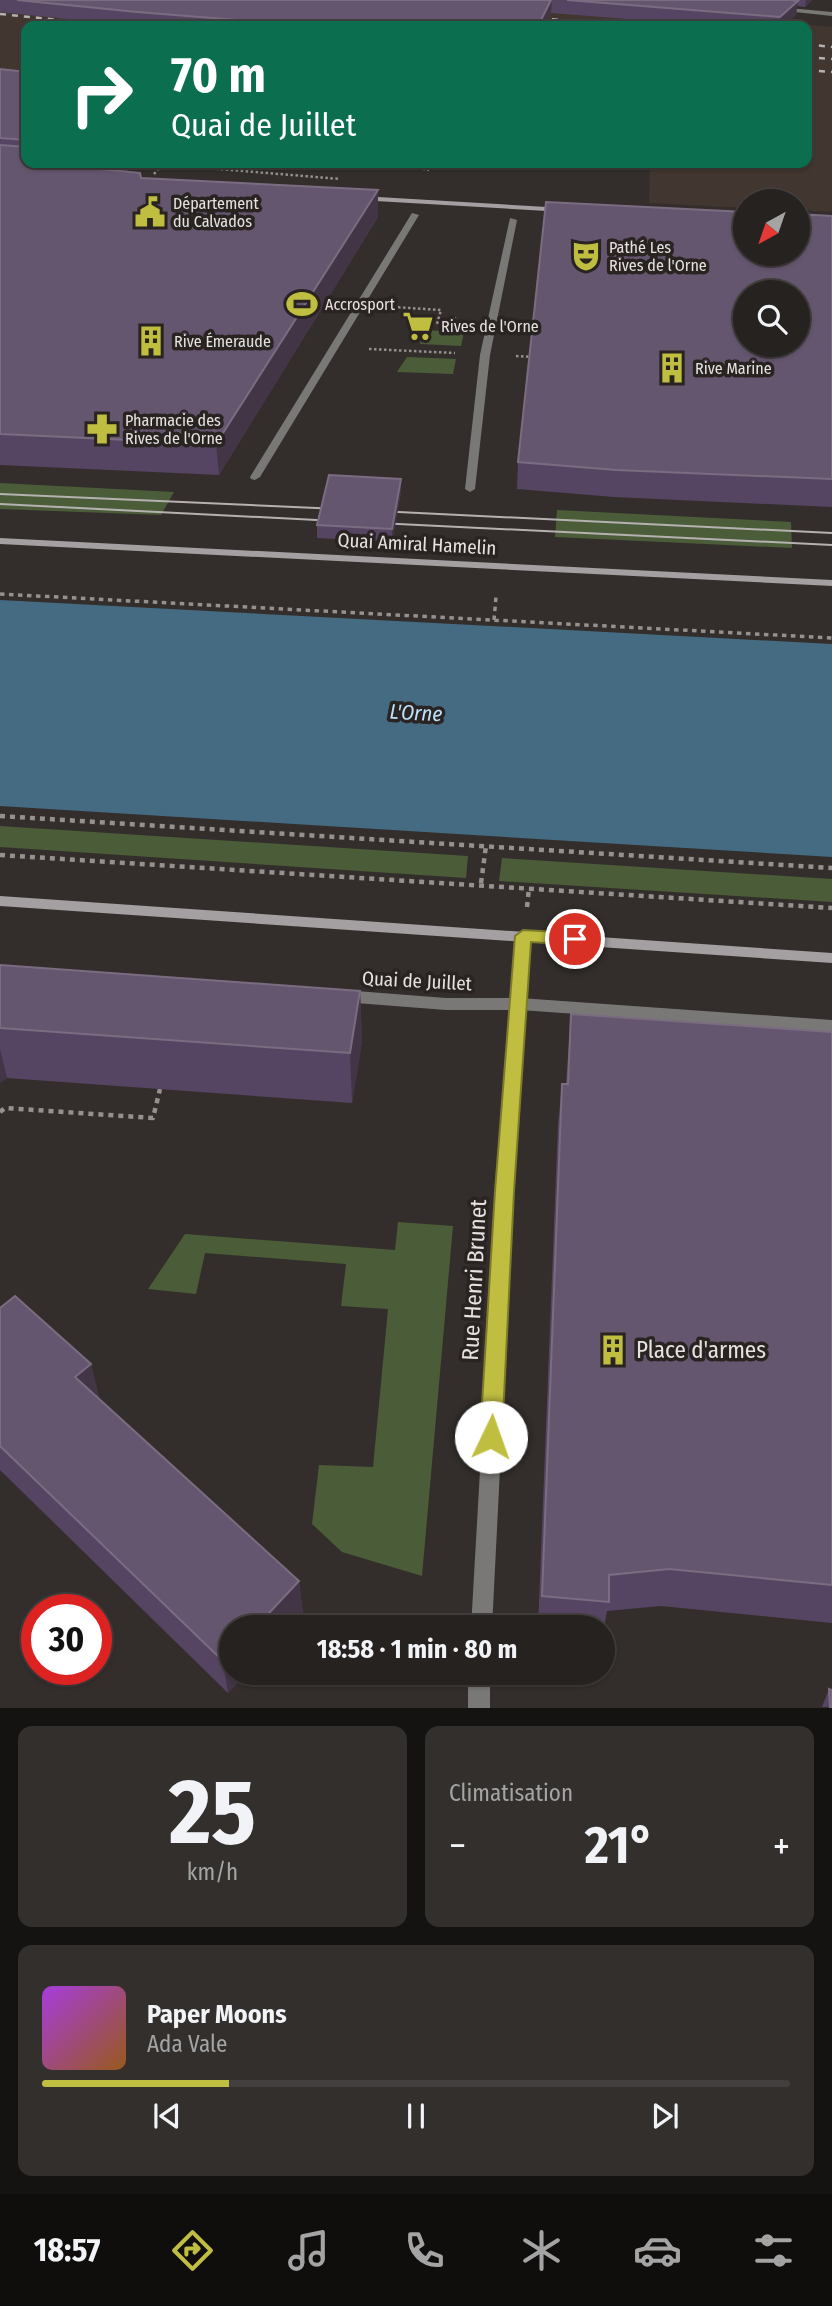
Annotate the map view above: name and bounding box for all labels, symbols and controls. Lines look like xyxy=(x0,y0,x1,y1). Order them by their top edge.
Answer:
text: 70 m xyxy=(171,46,266,105)
icon: right xyxy=(56,49,147,140)
text: Quai de Juillet xyxy=(171,106,356,144)
north arrow xyxy=(733,189,810,266)
map controls xyxy=(733,189,810,357)
place label: Département du Calvados xyxy=(173,194,260,231)
public building icon: Département du Calvados xyxy=(133,195,167,229)
place label: Pathé Les Rives de l'Orne xyxy=(609,238,707,275)
theatre icon: Pathé Les Rives de l'Orne xyxy=(569,239,603,273)
button: search xyxy=(733,280,810,357)
sports icon: Accrosport xyxy=(285,287,319,321)
place label: Accrosport xyxy=(325,295,396,314)
supermarket icon: Rives de l'Orne xyxy=(401,309,435,343)
place label: Rives de l'Orne xyxy=(441,317,539,336)
building icon: Rive Émeraude xyxy=(134,324,168,358)
place label: Rive Émeraude xyxy=(174,332,271,351)
building icon: Rive Marine xyxy=(655,351,689,385)
place label: Rive Marine xyxy=(695,359,772,378)
place label: Pharmacie des Rives de l'Orne xyxy=(125,411,223,448)
pharmacy icon: Pharmacie des Rives de l'Orne xyxy=(85,412,119,446)
street label: Quai Amiral Hamelin xyxy=(337,528,497,560)
water label: L'Orne xyxy=(389,699,443,727)
pin xyxy=(545,909,605,969)
icon: arrive xyxy=(556,920,594,958)
street label: Quai de Juillet xyxy=(362,967,473,995)
street label: Rue Henri Brunet xyxy=(456,1198,492,1361)
building icon: Place d'armes xyxy=(596,1333,630,1367)
place label: Place d'armes xyxy=(636,1336,766,1364)
position arrow xyxy=(454,1400,528,1474)
speed limit sign: 30 xyxy=(21,1594,112,1685)
text: 18:58 · 1 min · 80 m xyxy=(317,1634,517,1665)
text: 25 xyxy=(169,1758,256,1867)
text: Climatisation xyxy=(449,1779,573,1807)
text: 21° xyxy=(585,1814,654,1877)
text: − xyxy=(449,1823,466,1869)
text: + xyxy=(773,1823,790,1869)
text: km/h xyxy=(187,1858,238,1886)
text: Paper Moons xyxy=(147,1999,287,2030)
text: Ada Vale xyxy=(147,2030,227,2058)
icon: previous xyxy=(148,2097,186,2135)
icon: pause xyxy=(397,2097,435,2135)
icon: next xyxy=(646,2097,684,2135)
icon: directions xyxy=(168,2226,217,2275)
icon: music xyxy=(284,2226,333,2275)
icon: phone xyxy=(400,2226,449,2275)
icon: climate xyxy=(517,2226,566,2275)
icon: car xyxy=(633,2226,682,2275)
icon: filters xyxy=(749,2226,798,2275)
text: 18:57 xyxy=(34,2231,100,2269)

